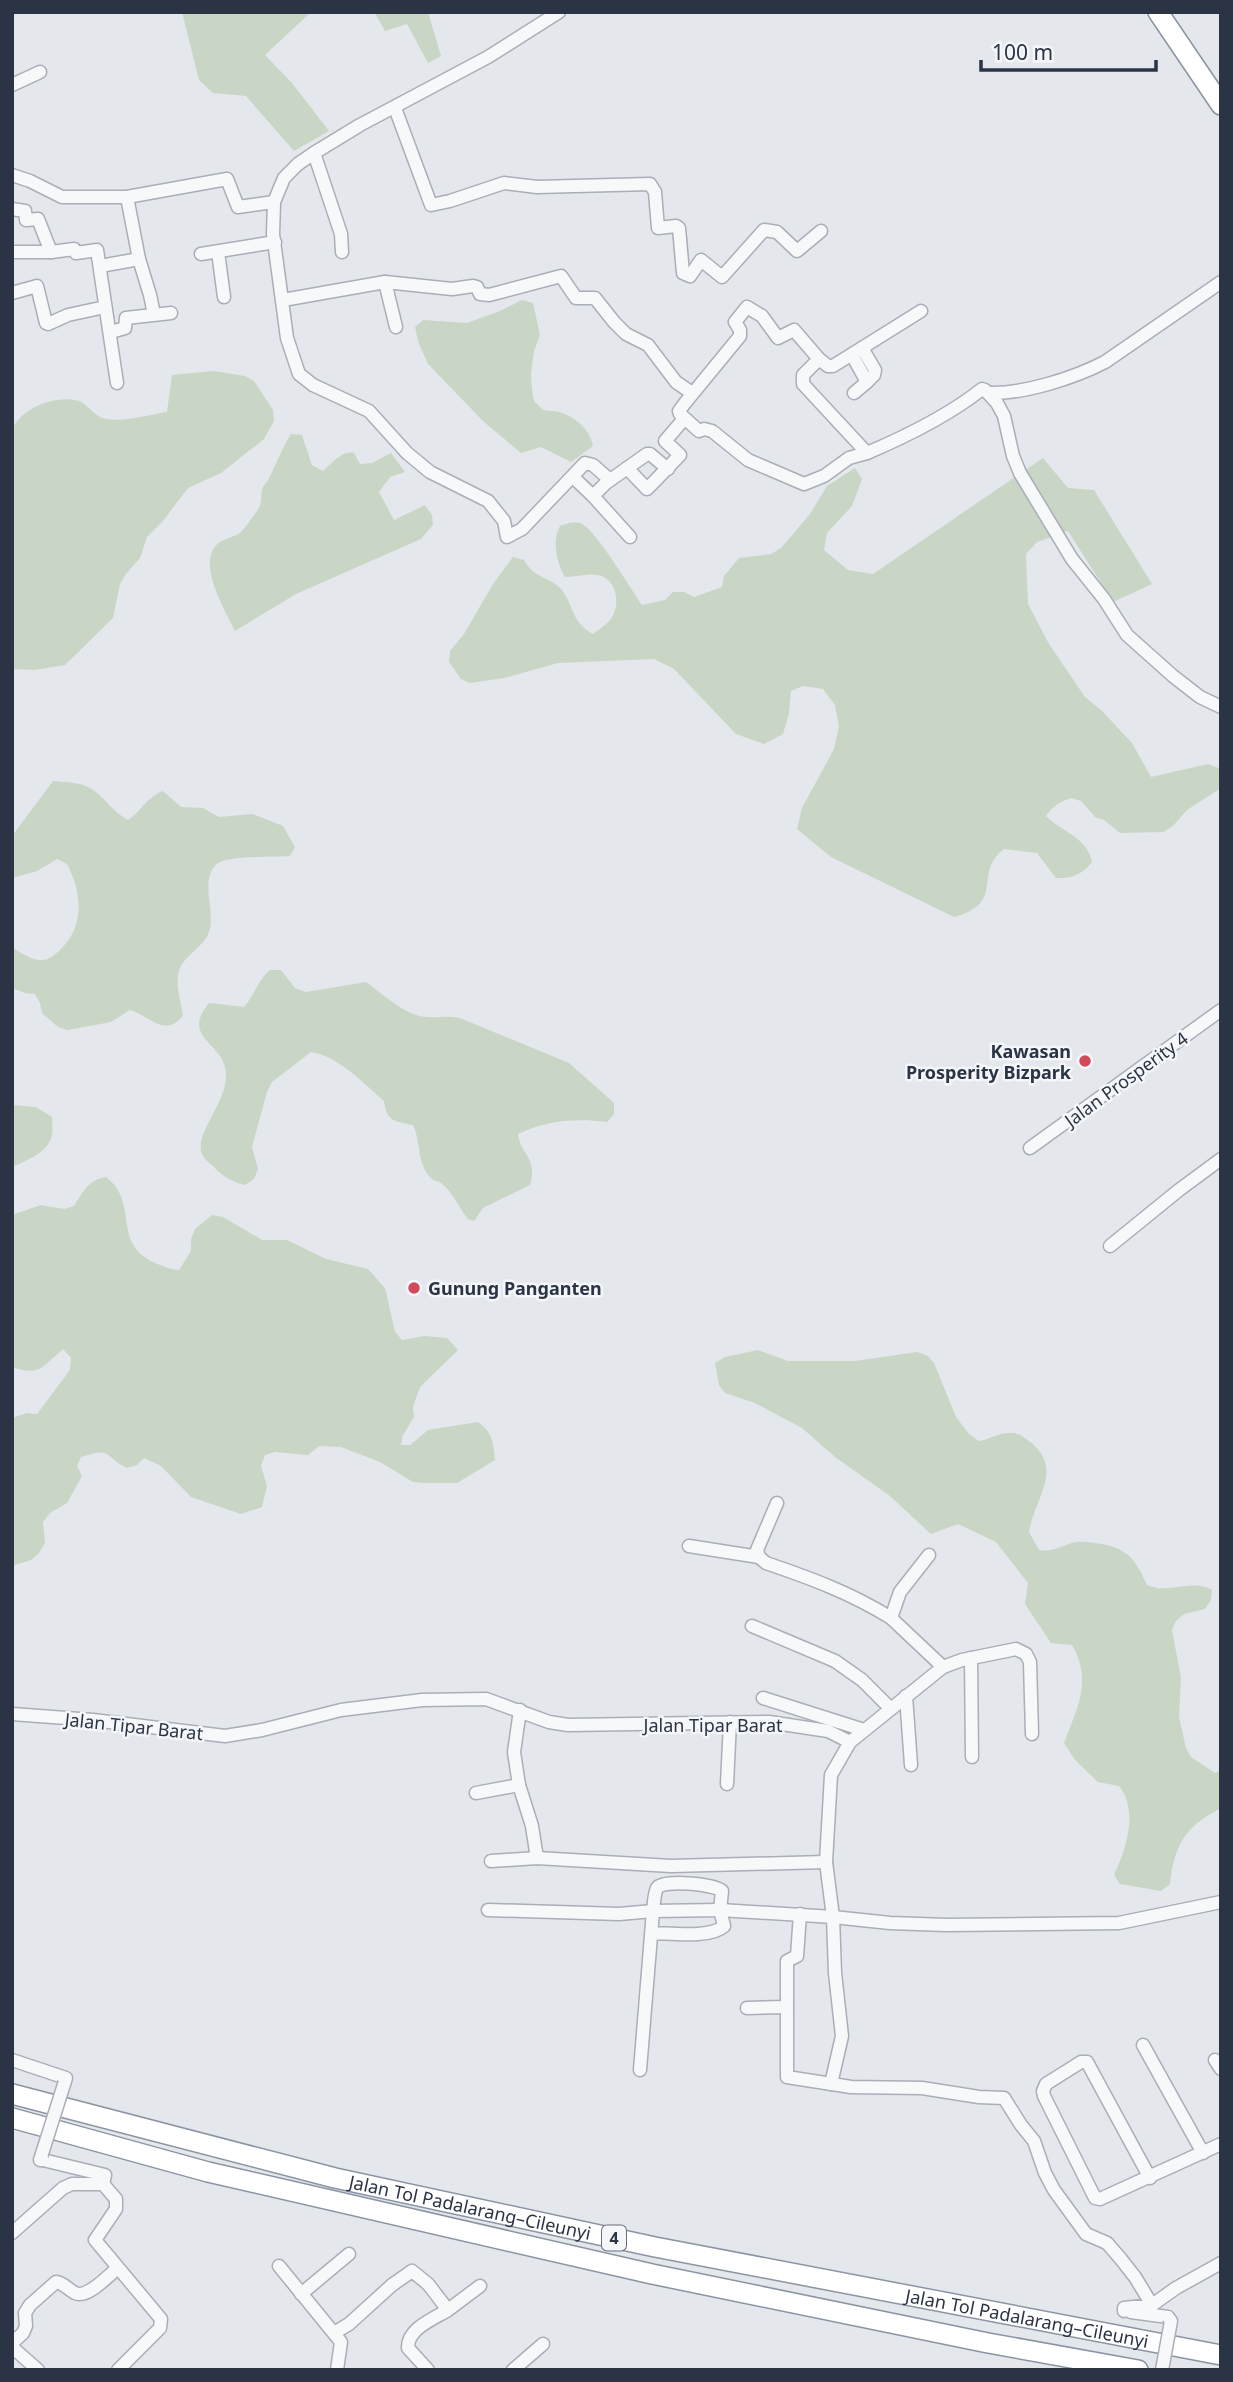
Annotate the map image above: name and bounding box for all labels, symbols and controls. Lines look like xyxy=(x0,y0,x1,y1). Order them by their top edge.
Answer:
scale bar xyxy=(981,28,1156,72)
text: 100 m xyxy=(992,38,1053,66)
street label: Jalan Prosperity 4 xyxy=(1058,1026,1193,1133)
place label: Kawasan Prosperity Bizpark xyxy=(906,1039,1072,1084)
marker: Kawasan Prosperity Bizpark xyxy=(1077,1053,1093,1069)
place label: Gunung Panganten xyxy=(428,1276,602,1300)
marker: Gunung Panganten xyxy=(406,1280,422,1296)
street label: Jalan Tipar Barat xyxy=(62,1707,205,1745)
street label: Jalan Tipar Barat xyxy=(642,1713,783,1737)
street label: Jalan Tol Padalarang–Cileunyi xyxy=(345,2169,593,2245)
road number: 4 xyxy=(602,2226,626,2250)
street label: Jalan Tol Padalarang–Cileunyi xyxy=(902,2283,1151,2353)

